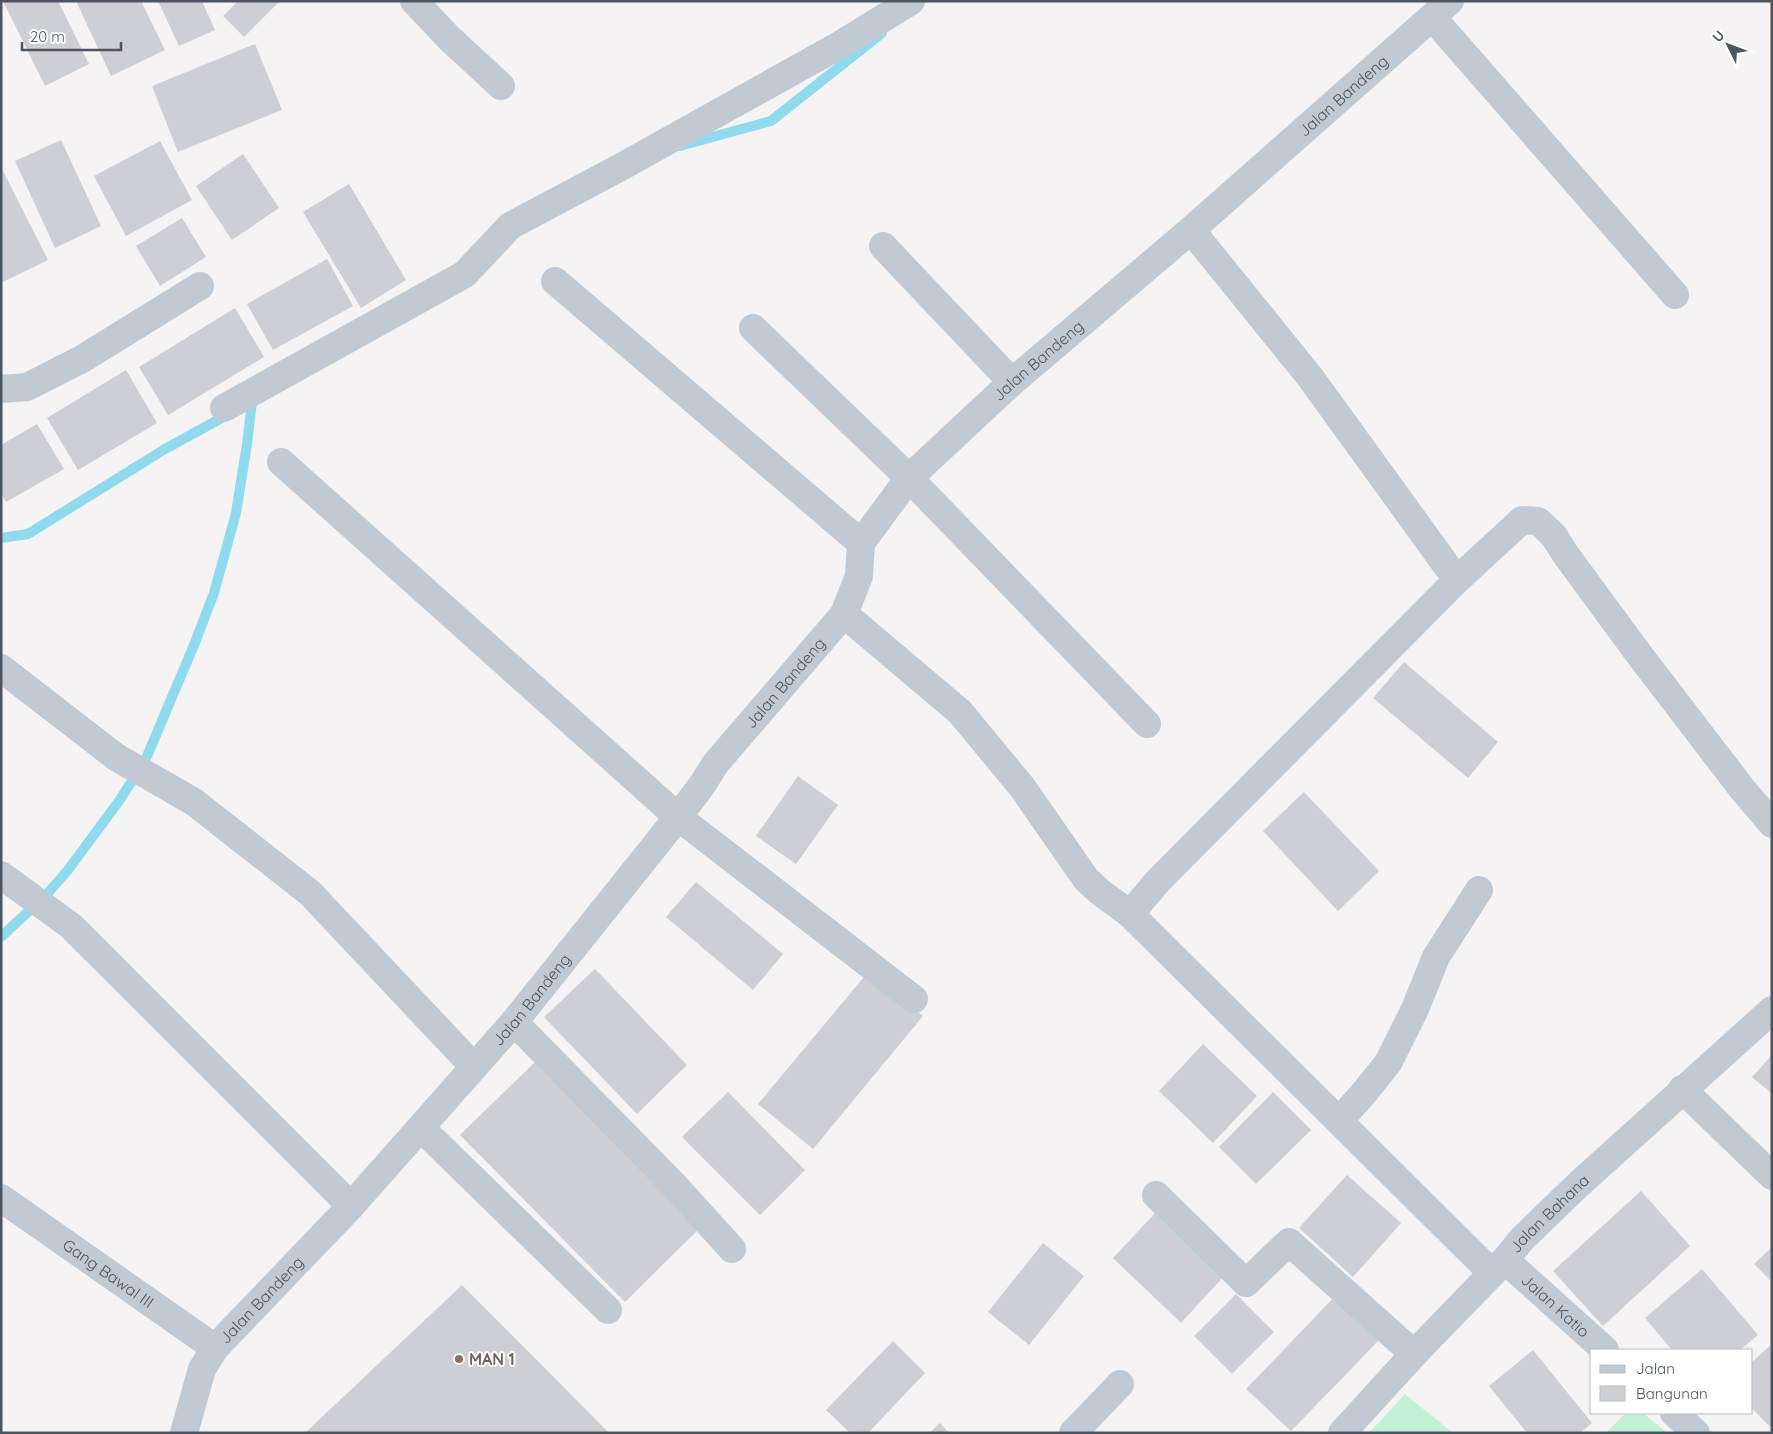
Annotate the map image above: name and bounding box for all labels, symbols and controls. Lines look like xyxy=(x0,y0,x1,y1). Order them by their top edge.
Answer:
scale bar xyxy=(22,20,121,52)
north arrow xyxy=(1703,20,1753,70)
text: 20 m xyxy=(30,27,65,46)
text: U xyxy=(1708,27,1728,46)
street label: Jalan Bandeng xyxy=(1294,51,1392,141)
street label: Jalan Bandeng xyxy=(989,316,1087,405)
street label: Jalan Bandeng xyxy=(740,633,829,732)
street label: Jalan Bandeng xyxy=(488,949,575,1050)
street label: Jalan Bahana xyxy=(1505,1170,1593,1257)
street label: Gang Bawal III xyxy=(59,1234,158,1312)
street label: Jalan Bandeng xyxy=(215,1252,308,1348)
street label: Jalan Katio xyxy=(1517,1270,1594,1341)
place label: MAN 1 xyxy=(469,1349,515,1369)
legend xyxy=(1590,1349,1753,1414)
marker: MAN 1 xyxy=(453,1353,465,1365)
text: Jalan xyxy=(1636,1359,1675,1378)
text: Bangunan xyxy=(1636,1384,1708,1403)

